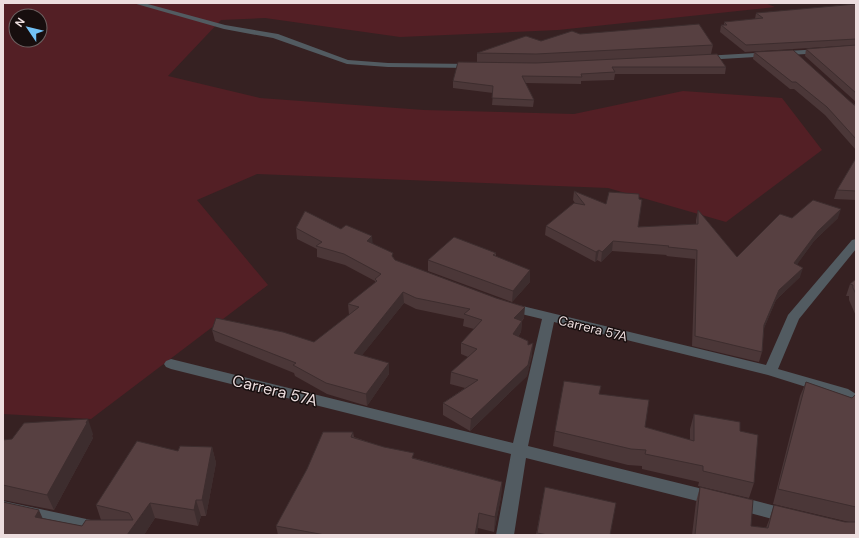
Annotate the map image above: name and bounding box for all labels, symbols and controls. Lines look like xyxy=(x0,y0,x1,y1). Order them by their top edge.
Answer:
north arrow xyxy=(8,8,48,48)
text: N xyxy=(12,15,28,30)
street label: Carrera 57A xyxy=(557,312,630,345)
street label: Carrera 57A xyxy=(230,370,320,411)

